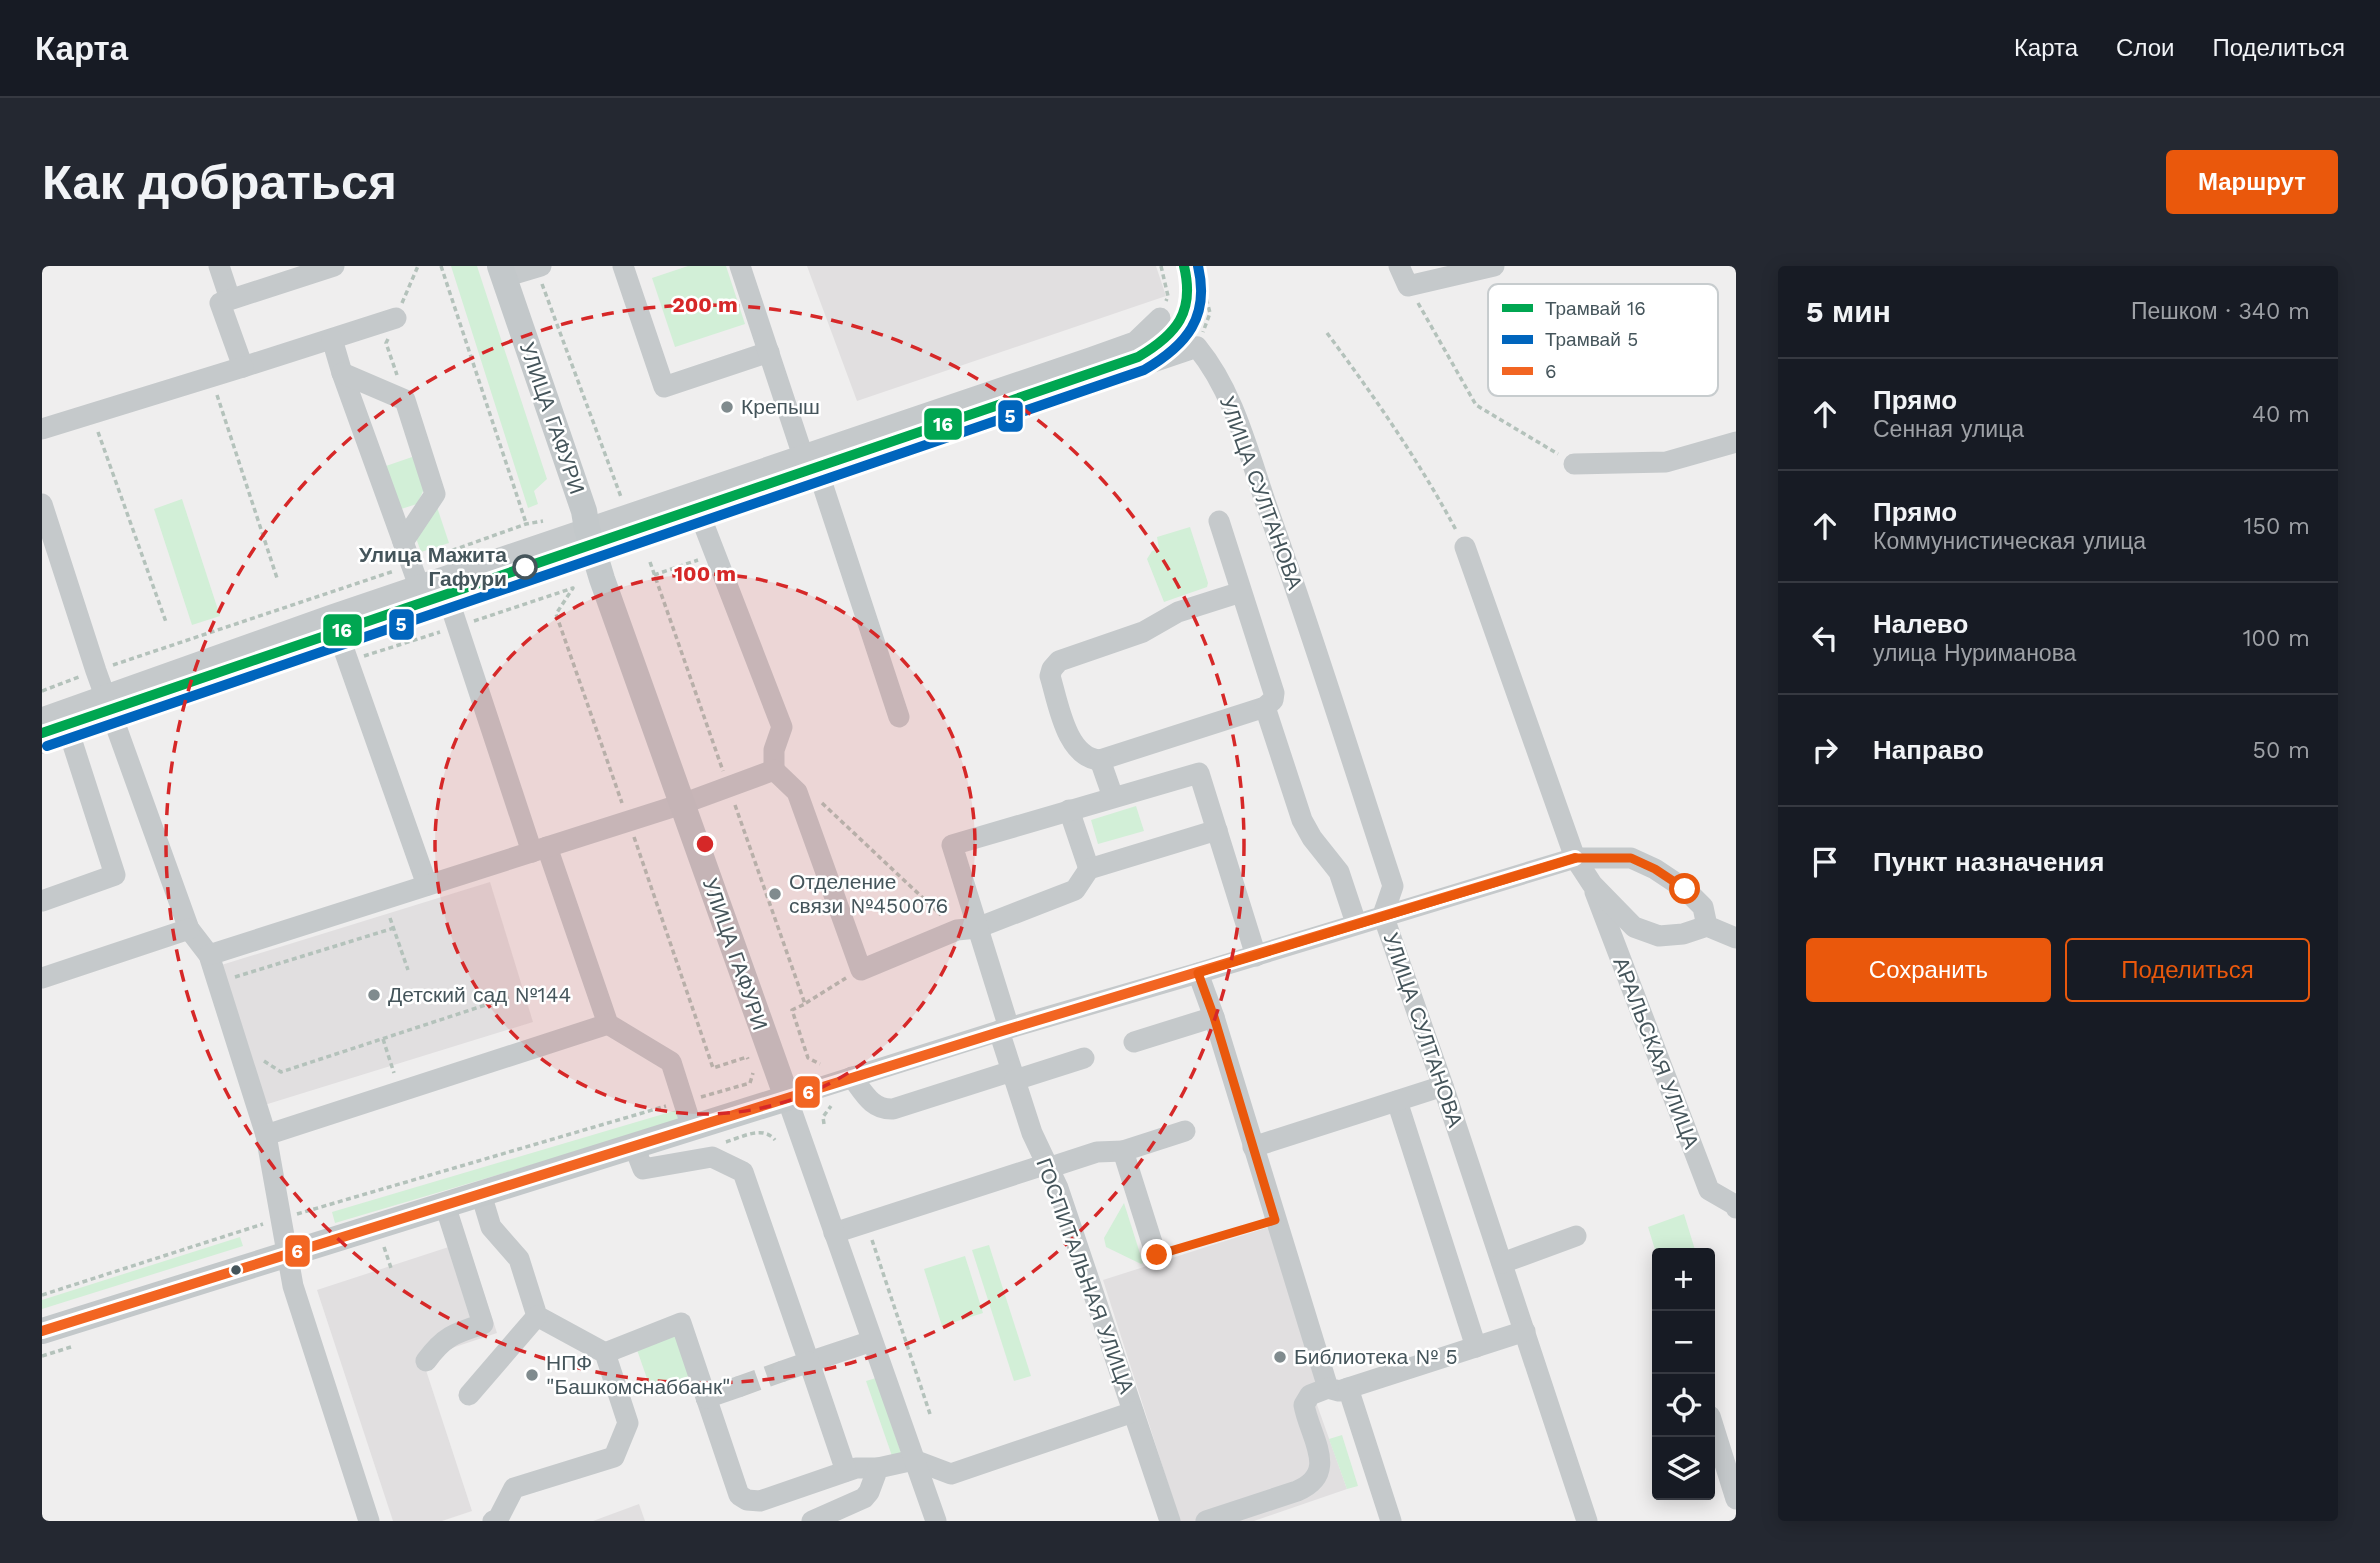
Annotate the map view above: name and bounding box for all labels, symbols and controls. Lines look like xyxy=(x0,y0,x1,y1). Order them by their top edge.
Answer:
text: Карта xyxy=(35,29,128,68)
text: Карта xyxy=(2014,34,2078,62)
text: Слои xyxy=(2116,34,2174,62)
text: Поделиться xyxy=(2212,34,2345,62)
button: Маршрут xyxy=(2166,150,2338,214)
text: Как добраться xyxy=(42,153,397,211)
legend xyxy=(1488,284,1718,396)
text: 200 m xyxy=(672,292,738,317)
text: 5 мин xyxy=(1806,294,1891,329)
text: Трамвай 16 xyxy=(1545,297,1646,320)
text: Пешком · 340 m xyxy=(2131,298,2310,325)
text: Трамвай 5 xyxy=(1545,328,1638,351)
street label: УЛИЦА ГАФУРИ xyxy=(515,339,590,497)
text: 6 xyxy=(1545,360,1557,383)
text: Прямо xyxy=(1873,385,1957,415)
street label: УЛИЦА СУЛТАНОВА xyxy=(1215,393,1308,593)
place label: Крепыш xyxy=(741,394,820,419)
icon: ahead xyxy=(1806,395,1844,433)
marker: Крепыш xyxy=(719,399,735,415)
line badge: 5 xyxy=(997,399,1024,433)
text: 40 m xyxy=(2252,401,2310,428)
text: 5 xyxy=(1004,405,1016,428)
line badge: 16 xyxy=(923,407,963,441)
text: 16 xyxy=(933,413,953,436)
text: Сенная улица xyxy=(1873,416,2024,443)
text: Прямо xyxy=(1873,497,1957,527)
icon: ahead xyxy=(1806,507,1844,545)
text: 150 m xyxy=(2244,513,2310,540)
text: Коммунистическая улица xyxy=(1873,528,2146,555)
place label: Улица Мажита Гафури xyxy=(359,542,507,591)
marker: Улица Мажита Гафури xyxy=(513,555,537,579)
text: 100 m xyxy=(674,561,736,586)
line badge: 5 xyxy=(388,608,415,641)
text: Налево xyxy=(1873,609,1968,639)
line badge: 16 xyxy=(322,613,363,647)
text: 5 xyxy=(395,613,407,636)
text: 16 xyxy=(332,619,352,642)
icon: left xyxy=(1806,619,1844,657)
text: 100 m xyxy=(2243,625,2310,652)
text: улица Нуриманова xyxy=(1873,640,2076,667)
icon: right xyxy=(1806,731,1844,769)
text: Направо xyxy=(1873,735,1984,765)
text: 50 m xyxy=(2253,737,2310,764)
centre of rings xyxy=(693,832,717,856)
icon: arrive xyxy=(1806,843,1844,881)
text: Пункт назначения xyxy=(1873,847,2104,877)
place label: Отделение связи №450076 xyxy=(789,869,948,918)
route start xyxy=(1669,873,1700,904)
street label: УЛИЦА ГАФУРИ xyxy=(698,875,773,1033)
marker: Отделение связи №450076 xyxy=(767,886,783,902)
street label: УЛИЦА СУЛТАНОВА xyxy=(1378,929,1469,1130)
button: Сохранить xyxy=(1806,938,2051,1002)
button: Поделиться xyxy=(2065,938,2310,1002)
street label: АРАЛЬСКАЯ УЛИЦА xyxy=(1608,954,1705,1152)
place label: Детский сад №144 xyxy=(388,982,571,1007)
marker: Детский сад №144 xyxy=(366,987,382,1003)
line badge: 6 xyxy=(794,1075,821,1109)
text: 6 xyxy=(802,1081,814,1104)
street label: ГОСПИТАЛЬНАЯ УЛИЦА xyxy=(1031,1155,1140,1397)
line badge: 6 xyxy=(284,1234,311,1268)
route end xyxy=(1141,1239,1172,1270)
text: 6 xyxy=(291,1240,303,1263)
map controls xyxy=(1652,1248,1715,1500)
button: + xyxy=(1652,1248,1715,1311)
unlabelled marker xyxy=(229,1263,243,1277)
button: − xyxy=(1652,1311,1715,1374)
place label: Библиотека № 5 xyxy=(1294,1344,1458,1369)
marker: Библиотека № 5 xyxy=(1272,1349,1288,1365)
place label: НПФ "Башкомснаббанк" xyxy=(546,1350,731,1399)
marker: НПФ "Башкомснаббанк" xyxy=(524,1367,540,1383)
button: locate xyxy=(1652,1374,1715,1437)
button: layers xyxy=(1652,1437,1715,1500)

